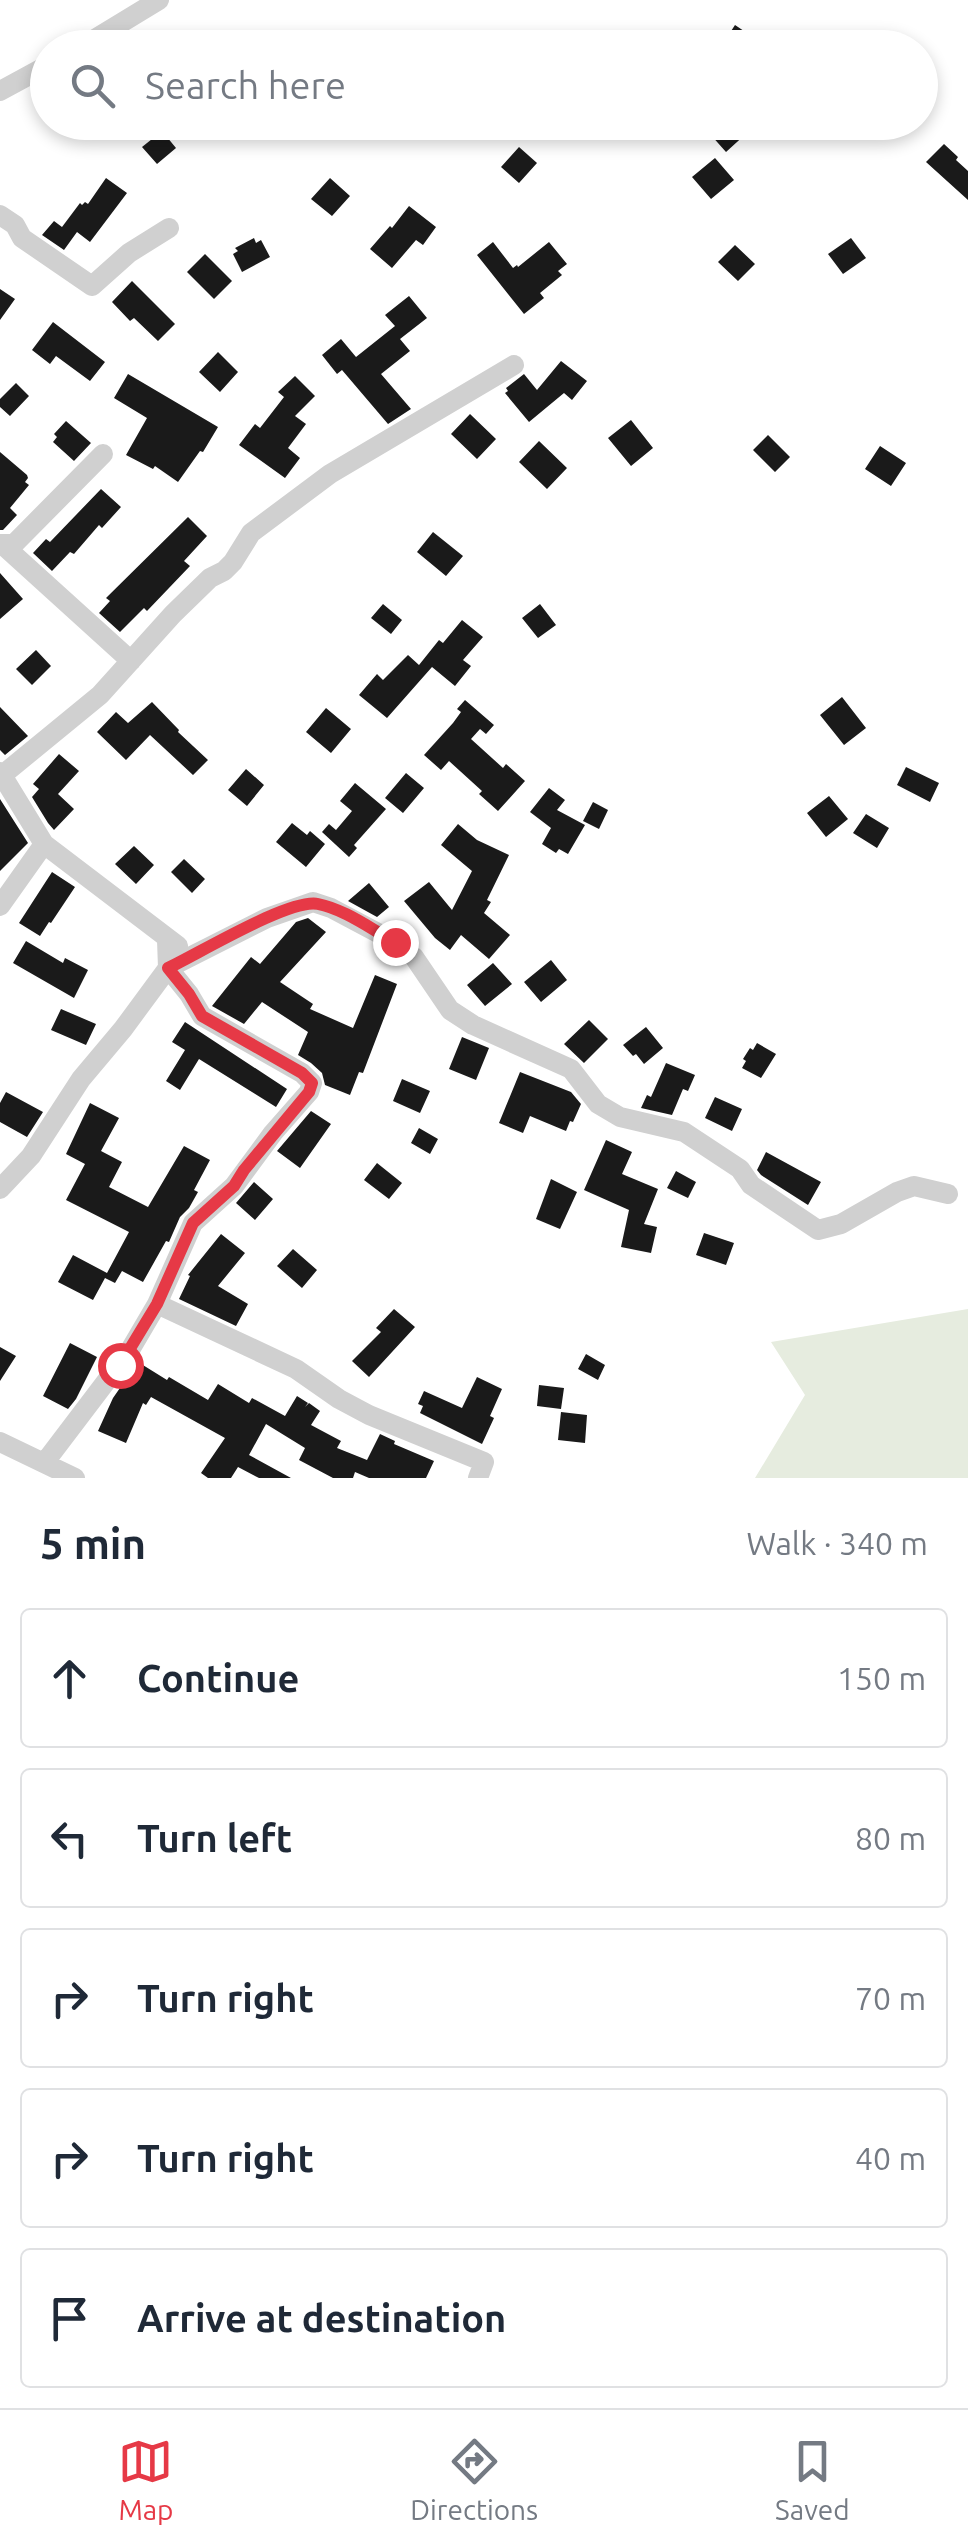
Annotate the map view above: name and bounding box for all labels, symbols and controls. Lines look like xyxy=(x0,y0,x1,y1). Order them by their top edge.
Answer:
search box xyxy=(30,30,938,140)
icon: search xyxy=(65,58,120,113)
text: Search here xyxy=(145,64,346,106)
route end xyxy=(373,920,419,966)
route start xyxy=(98,1343,144,1389)
text: 5 min xyxy=(40,1520,146,1567)
text: Walk · 340 m xyxy=(746,1525,928,1561)
icon: ahead xyxy=(42,1651,97,1706)
text: Continue xyxy=(137,1657,299,1699)
text: 150 m xyxy=(837,1660,926,1696)
icon: left xyxy=(42,1811,97,1866)
text: Turn left xyxy=(137,1817,292,1859)
text: 80 m xyxy=(855,1820,926,1856)
icon: right xyxy=(42,1971,97,2026)
text: Turn right xyxy=(137,1977,314,2019)
text: 70 m xyxy=(855,1980,926,2016)
icon: right xyxy=(42,2131,97,2186)
text: Turn right xyxy=(137,2137,314,2179)
text: 40 m xyxy=(855,2140,926,2176)
icon: arrive xyxy=(42,2291,97,2346)
text: Arrive at destination xyxy=(137,2297,506,2339)
tab: Map xyxy=(118,2434,174,2525)
tab: Directions xyxy=(410,2434,538,2525)
tab: Saved xyxy=(775,2434,850,2525)

